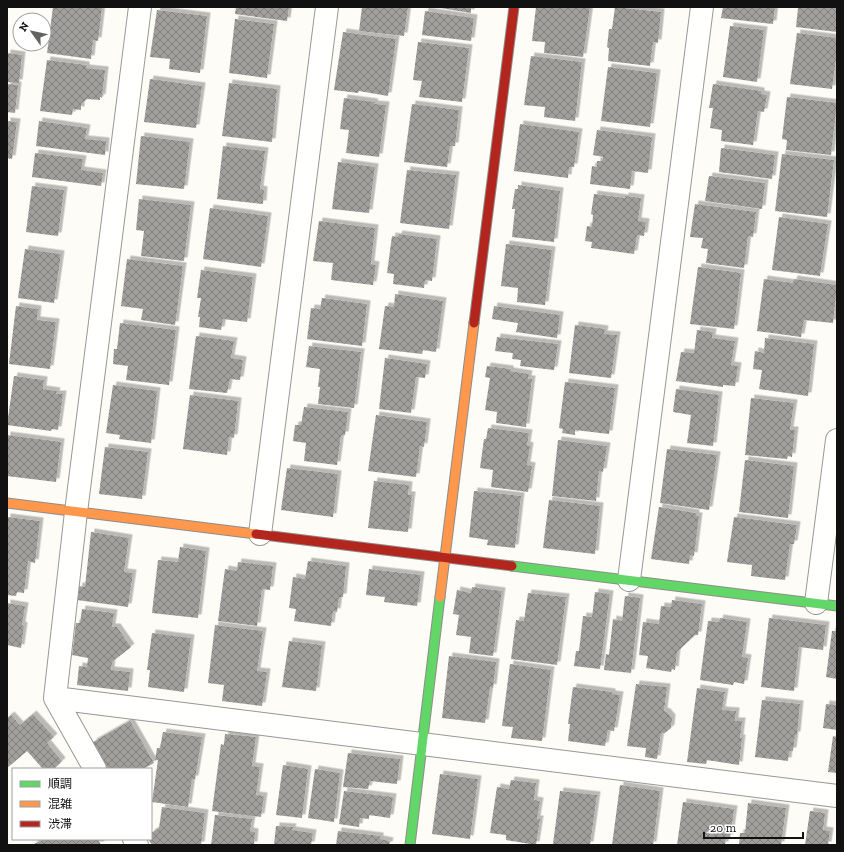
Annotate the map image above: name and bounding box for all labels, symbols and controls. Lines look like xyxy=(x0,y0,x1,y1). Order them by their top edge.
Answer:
north arrow xyxy=(12,12,52,52)
text: N xyxy=(16,19,32,34)
legend xyxy=(12,768,152,840)
text: 順調 xyxy=(48,777,72,791)
text: 混雑 xyxy=(48,797,72,811)
scale bar xyxy=(704,814,803,840)
text: 渋滞 xyxy=(48,817,72,831)
text: 20 m xyxy=(710,821,737,835)

